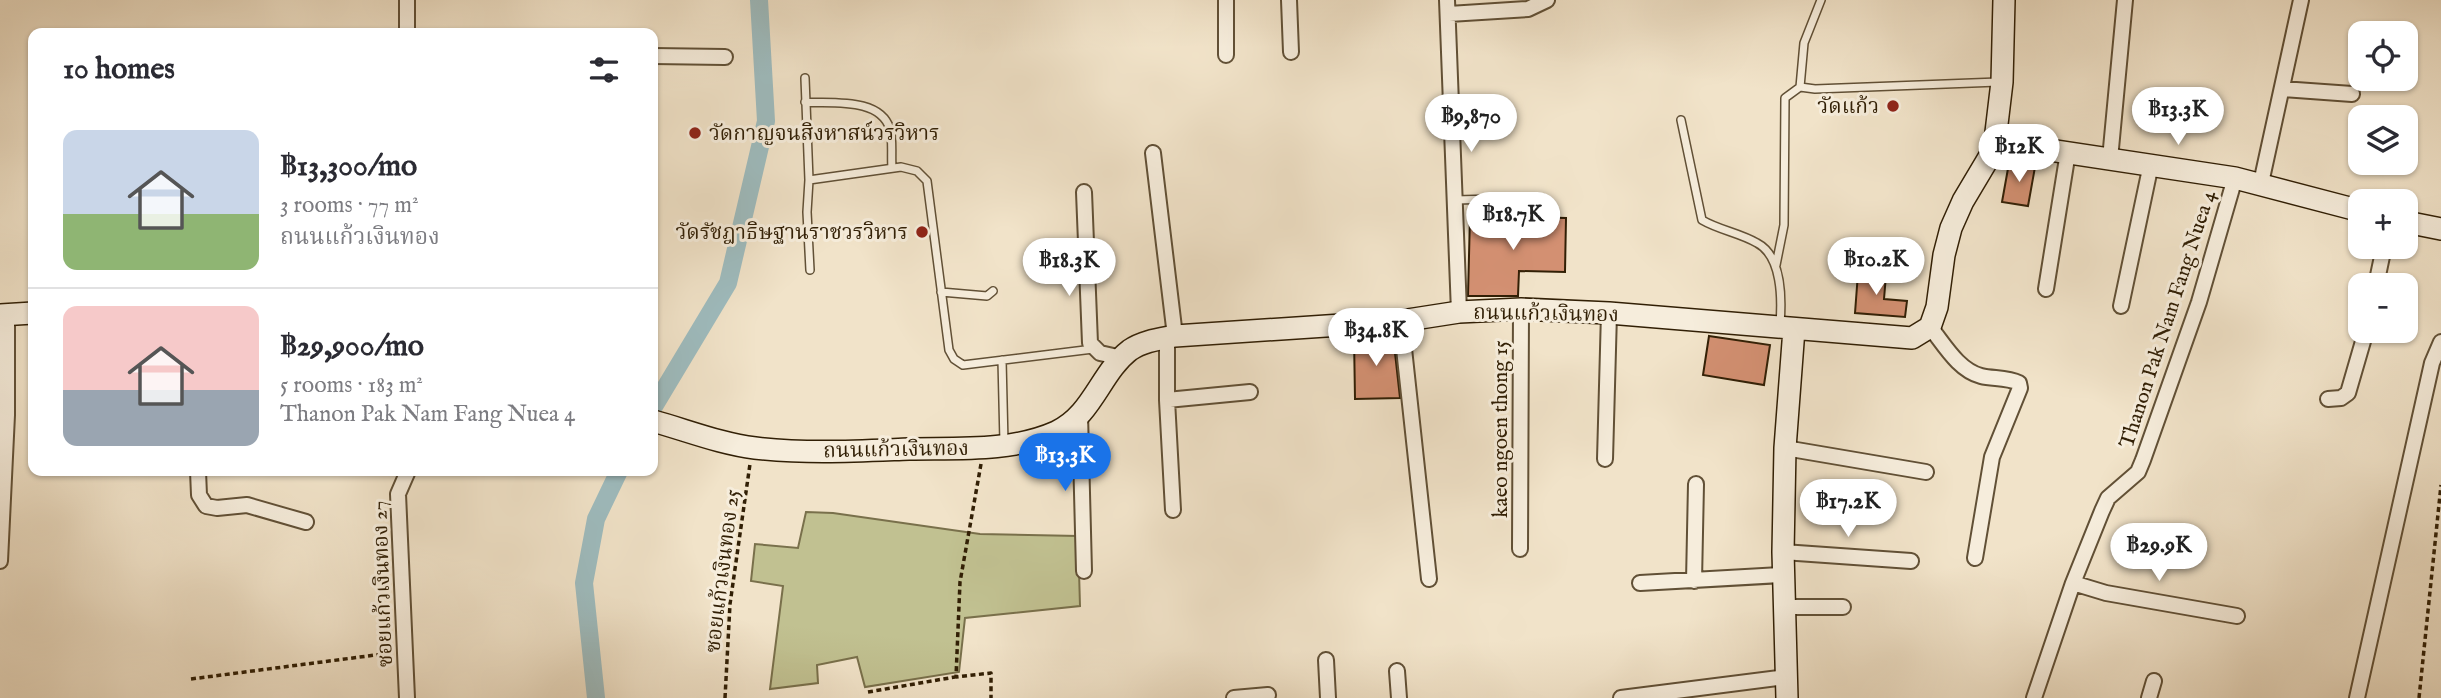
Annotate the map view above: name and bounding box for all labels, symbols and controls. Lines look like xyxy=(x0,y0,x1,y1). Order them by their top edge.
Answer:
map controls xyxy=(2348,21,2418,343)
button: locate xyxy=(2348,21,2418,91)
text: 10 homes xyxy=(63,51,175,89)
icon: filters xyxy=(585,51,623,89)
pin: ฿13.3K xyxy=(2121,88,2235,147)
pin: ฿9,870 xyxy=(1414,94,1528,154)
place label: วัดแก้ว xyxy=(1817,94,1879,121)
text: ฿13.3K xyxy=(2148,95,2208,124)
marker: วัดแก้ว xyxy=(1885,98,1901,114)
text: ฿9,870 xyxy=(1441,102,1501,131)
button: layers xyxy=(2348,105,2418,175)
place label: วัดกาญจนสิงหาสน์วรวิหาร xyxy=(709,120,940,148)
pin: ฿12K xyxy=(1978,124,2060,184)
marker: วัดกาญจนสิงหาสน์วรวิหาร xyxy=(687,125,703,141)
text: ฿12K xyxy=(1995,132,2043,161)
text: ฿13,300/mo xyxy=(280,148,417,186)
icon: home xyxy=(119,158,203,242)
street label: Thanon Pak Nam Fang Nuea 4 xyxy=(2114,186,2223,452)
button: + xyxy=(2348,189,2418,259)
text: 3 rooms · 77 m² xyxy=(280,191,419,220)
pin: ฿18.7K xyxy=(1456,192,1570,252)
text: ฿18.7K xyxy=(1482,200,1544,229)
place label: วัดรัชฎาธิษฐานราชวรวิหาร xyxy=(675,220,908,247)
text: ถนนแก้วเงินทอง xyxy=(280,223,440,252)
marker: วัดรัชฎาธิษฐานราชวรวิหาร xyxy=(914,224,930,240)
pin: ฿18.3K xyxy=(1012,238,1126,298)
pin: ฿10.2K xyxy=(1819,238,1933,297)
text: ฿10.2K xyxy=(1844,245,1908,274)
text: ฿18.3K xyxy=(1039,246,1099,275)
button: − xyxy=(2348,273,2418,343)
street label: ถนนแก้วเงินทอง xyxy=(1473,300,1619,329)
pin: ฿34.8K xyxy=(1319,308,1433,368)
text: ฿34.8K xyxy=(1344,316,1408,345)
text: ฿29,900/mo xyxy=(280,328,424,366)
icon: home xyxy=(119,334,203,418)
street label: kaeo ngoen thong 15 xyxy=(1488,340,1515,518)
text: 5 rooms · 183 m² xyxy=(280,371,423,400)
text: Thanon Pak Nam Fang Nuea 4 xyxy=(280,400,575,429)
pin: ฿13.3K xyxy=(1008,434,1122,493)
street label: ถนนแก้วเงินทอง xyxy=(823,436,969,465)
text: ฿13.3K xyxy=(1035,441,1095,470)
pin: ฿17.2K xyxy=(1791,480,1905,539)
street label: ซอยแก้วเงินทอง 25 xyxy=(700,487,747,655)
text: ฿17.2K xyxy=(1816,487,1880,516)
street label: ซอยแก้วเงินทอง 27 xyxy=(367,500,400,668)
pin: ฿29.9K xyxy=(2102,524,2216,583)
text: ฿29.9K xyxy=(2126,531,2192,560)

